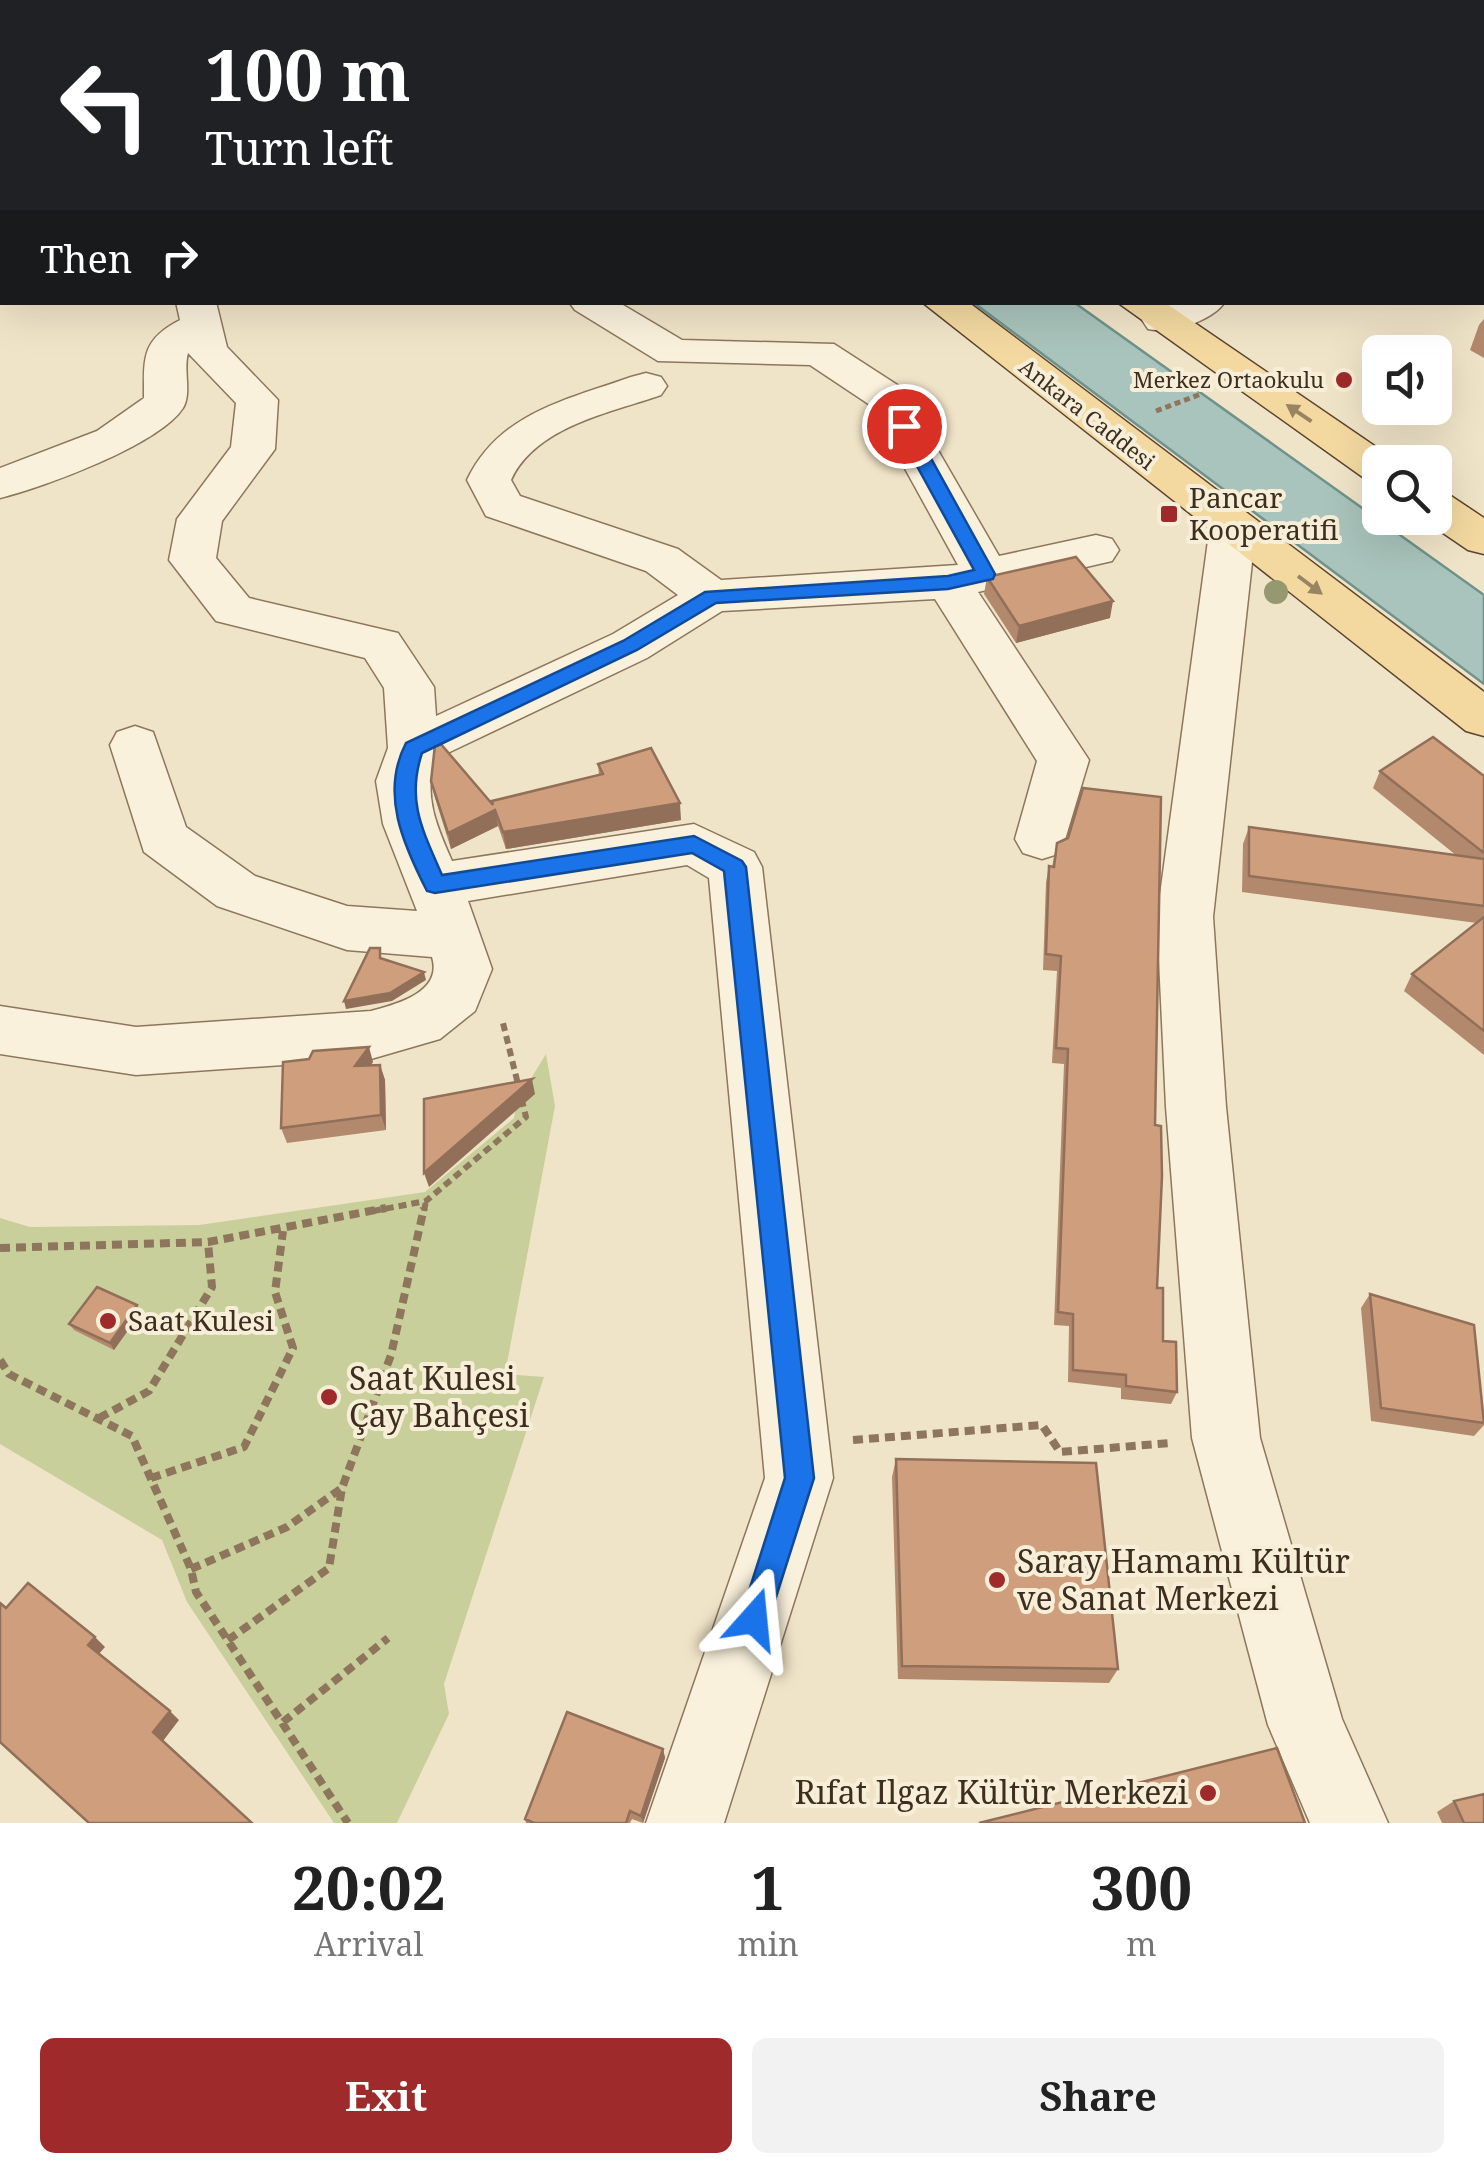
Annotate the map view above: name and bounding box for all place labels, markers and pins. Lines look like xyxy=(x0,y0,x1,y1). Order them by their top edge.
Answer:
place label: Merkez Ortaokulu xyxy=(1133,364,1324,394)
marker: Merkez Ortaokulu xyxy=(1333,369,1355,391)
pin xyxy=(862,384,947,469)
place label: Pancar Kooperatifi xyxy=(1189,478,1339,548)
marker: Pancar Kooperatifi xyxy=(1158,503,1180,525)
place label: Saat Kulesi xyxy=(128,1301,274,1339)
marker: Saat Kulesi xyxy=(97,1310,119,1332)
place label: Saat Kulesi Çay Bahçesi xyxy=(349,1356,529,1436)
marker: Saat Kulesi Çay Bahçesi xyxy=(318,1386,340,1408)
place label: Saray Hamamı Kültür ve Sanat Merkezi xyxy=(1017,1539,1350,1619)
marker: Saray Hamamı Kültür ve Sanat Merkezi xyxy=(986,1569,1008,1591)
place label: Rıfat Ilgaz Kültür Merkezi xyxy=(795,1770,1188,1813)
marker: Rıfat Ilgaz Kültür Merkezi xyxy=(1197,1782,1219,1804)

